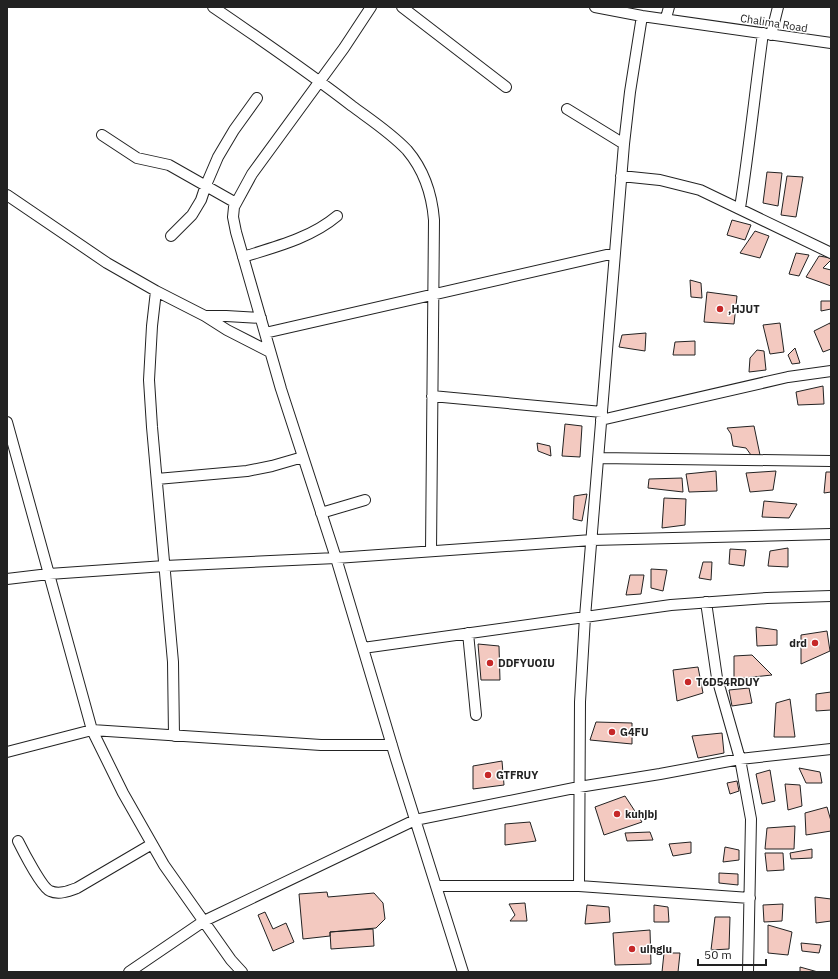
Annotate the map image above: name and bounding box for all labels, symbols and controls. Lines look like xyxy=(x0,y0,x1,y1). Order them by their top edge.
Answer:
street label: Chalima Road xyxy=(739,11,809,35)
place label: ,HJUT xyxy=(728,302,760,316)
marker: ,HJUT xyxy=(715,304,725,314)
place label: drd xyxy=(789,636,807,650)
marker: drd xyxy=(810,638,820,648)
place label: DDFYUOIU xyxy=(498,656,555,670)
marker: DDFYUOIU xyxy=(485,658,495,668)
place label: T6D54RDUY xyxy=(696,675,761,689)
marker: T6D54RDUY xyxy=(683,677,693,687)
place label: G4FU xyxy=(620,725,649,739)
marker: G4FU xyxy=(607,727,617,737)
place label: GTFRUY xyxy=(496,768,539,782)
marker: GTFRUY xyxy=(483,770,493,780)
place label: kuhjbj xyxy=(625,807,657,821)
marker: kuhjbj xyxy=(612,809,622,819)
scale bar xyxy=(698,941,766,967)
place label: uihgiu xyxy=(640,942,672,956)
marker: uihgiu xyxy=(627,944,637,954)
text: 50 m xyxy=(704,947,732,962)

